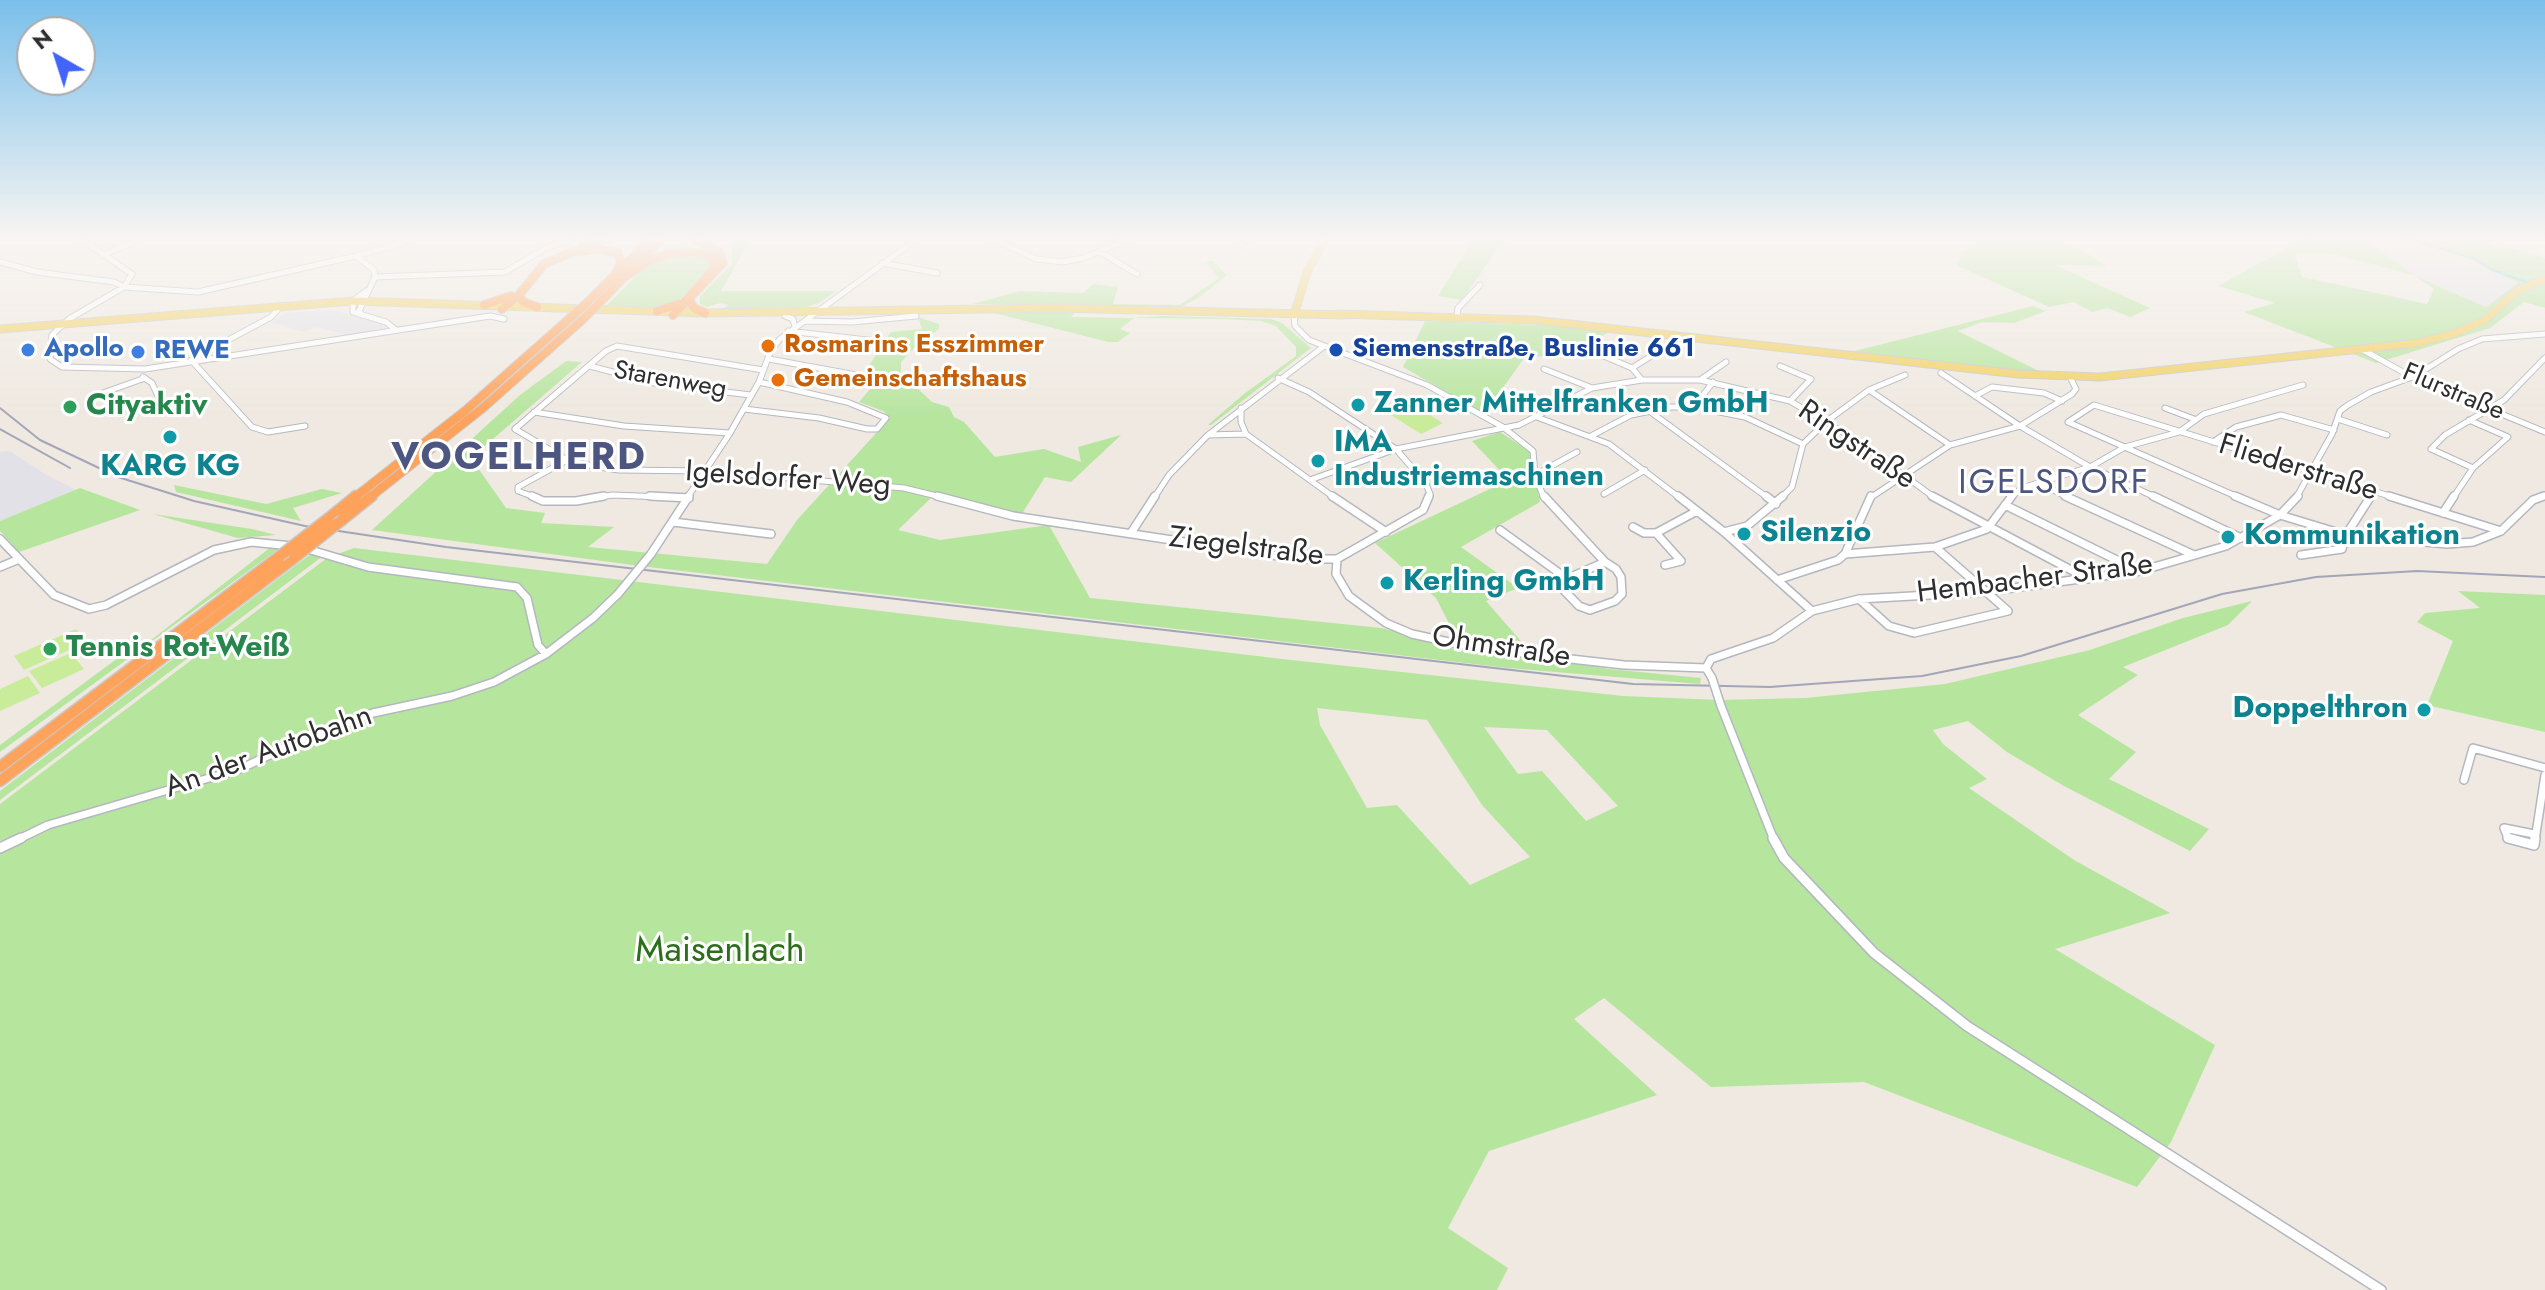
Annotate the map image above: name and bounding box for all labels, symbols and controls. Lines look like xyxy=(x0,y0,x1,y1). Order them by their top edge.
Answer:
north arrow xyxy=(16,16,96,96)
text: N xyxy=(25,21,59,57)
place label: Rosmarins Esszimmer xyxy=(784,330,1044,362)
place label: Apollo xyxy=(44,334,124,366)
place label: Siemensstraße, Buslinie 661 xyxy=(1352,334,1695,366)
place label: REWE xyxy=(154,336,230,368)
marker: Rosmarins Esszimmer xyxy=(759,337,777,355)
marker: Apollo xyxy=(19,341,37,359)
marker: Siemensstraße, Buslinie 661 xyxy=(1327,341,1345,359)
marker: REWE xyxy=(129,343,147,361)
street label: Starenweg xyxy=(611,356,729,406)
street label: Flurstraße xyxy=(2397,358,2509,428)
place label: Gemeinschaftshaus xyxy=(794,364,1027,396)
marker: Gemeinschaftshaus xyxy=(769,371,787,389)
place label: Zanner Mittelfranken GmbH xyxy=(1374,387,1769,423)
place label: Cityaktiv xyxy=(86,389,208,425)
street label: Ringstraße xyxy=(1790,394,1922,498)
marker: Zanner Mittelfranken GmbH xyxy=(1349,396,1367,414)
marker: Cityaktiv xyxy=(61,398,79,416)
place label: IMA Industriemaschinen xyxy=(1334,426,1604,496)
marker: KARG KG xyxy=(161,428,179,446)
street label: Fliederstraße xyxy=(2214,428,2382,510)
district label: VOGELHERD xyxy=(391,437,647,483)
place label: KARG KG xyxy=(100,450,240,486)
marker: IMA Industriemaschinen xyxy=(1309,452,1327,470)
street label: Igelsdorfer Weg xyxy=(684,455,892,505)
district label: IGELSDORF xyxy=(1958,465,2150,505)
place label: Silenzio xyxy=(1760,516,1871,552)
place label: Kommunikation xyxy=(2244,519,2460,555)
street label: Ziegelstraße xyxy=(1167,521,1325,575)
marker: Silenzio xyxy=(1735,525,1753,543)
marker: Kommunikation xyxy=(2219,528,2237,546)
street label: Hembacher Straße xyxy=(1915,548,2155,612)
place label: Kerling GmbH xyxy=(1403,565,1605,601)
marker: Kerling GmbH xyxy=(1378,574,1396,592)
street label: Ohmstraße xyxy=(1429,619,1573,677)
place label: Tennis Rot-Weiß xyxy=(66,631,289,667)
marker: Tennis Rot-Weiß xyxy=(41,640,59,658)
place label: Doppelthron xyxy=(2233,692,2408,728)
street label: An der Autobahn xyxy=(160,699,378,807)
marker: Doppelthron xyxy=(2415,701,2433,719)
park label: Maisenlach xyxy=(635,930,805,974)

